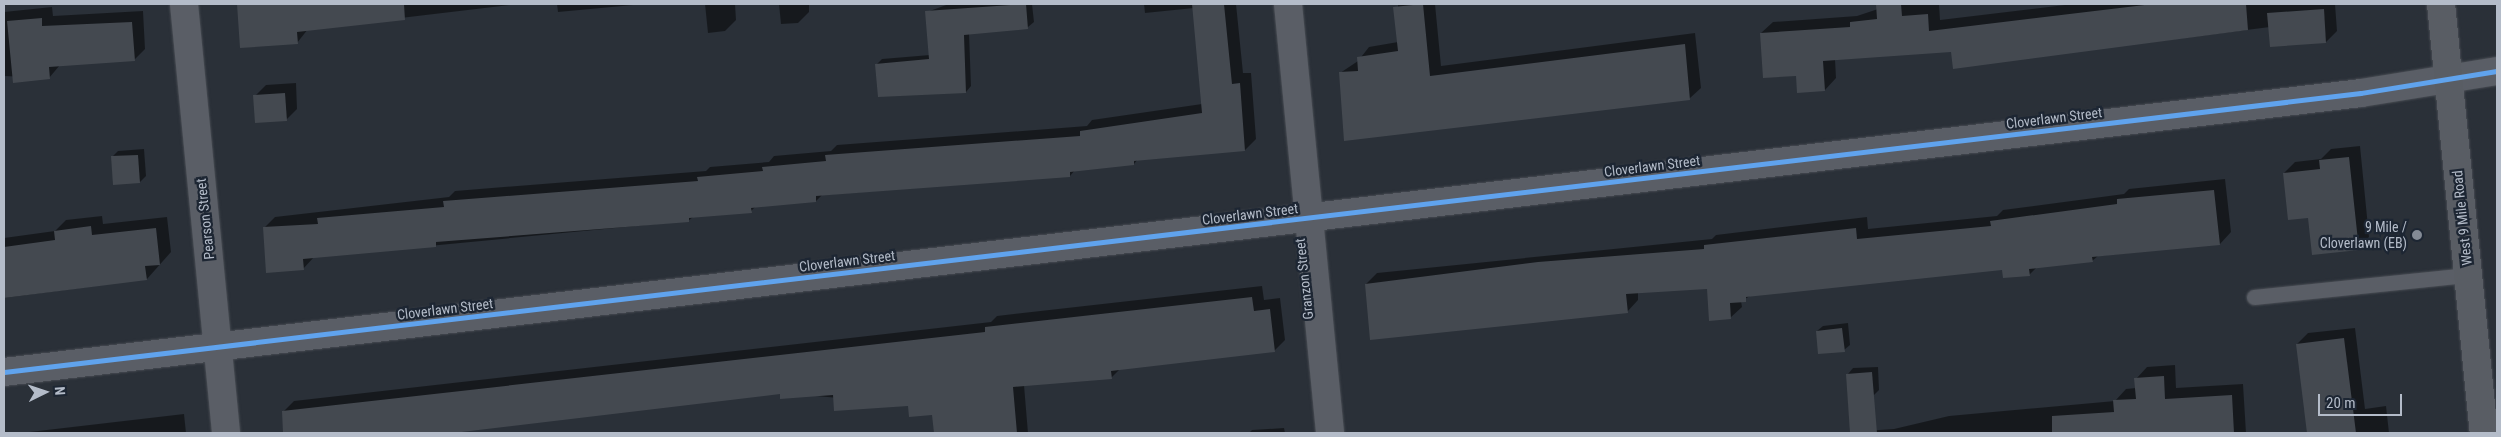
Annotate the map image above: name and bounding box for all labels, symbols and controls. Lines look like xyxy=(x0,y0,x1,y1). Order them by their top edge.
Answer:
street label: Cloverlawn Street xyxy=(2005,104,2103,132)
street label: Cloverlawn Street xyxy=(1603,152,1701,180)
street label: West 9 Mile Road xyxy=(2449,170,2475,266)
street label: Pearson Street xyxy=(192,178,218,260)
street label: Cloverlawn Street xyxy=(1201,200,1299,228)
place label: 9 Mile / Cloverlawn (EB) xyxy=(2320,219,2407,252)
marker: 9 Mile / Cloverlawn (EB) xyxy=(2411,229,2423,241)
street label: Granzon Street xyxy=(1291,238,1317,320)
street label: Cloverlawn Street xyxy=(798,247,896,275)
street label: Cloverlawn Street xyxy=(396,295,494,323)
north arrow xyxy=(20,367,70,417)
scale bar xyxy=(2321,384,2405,416)
text: N xyxy=(52,386,68,396)
text: 20 m xyxy=(2326,394,2356,412)

